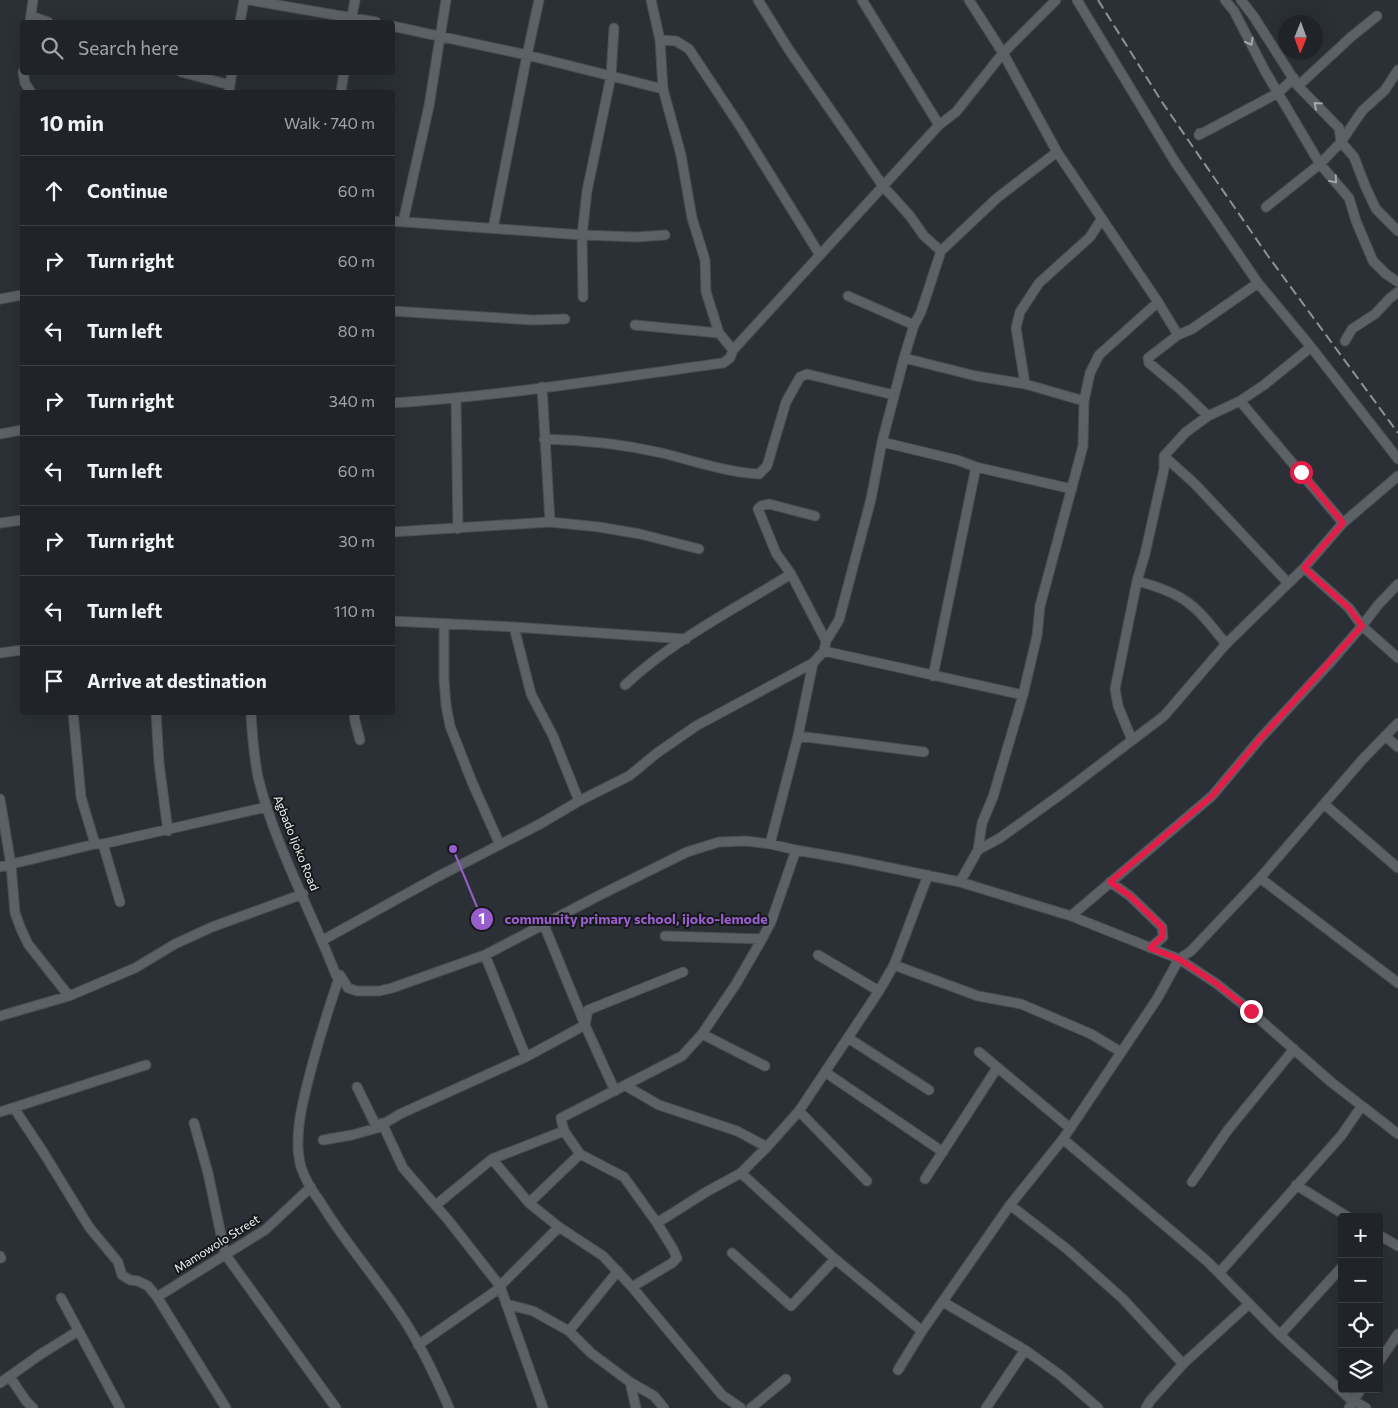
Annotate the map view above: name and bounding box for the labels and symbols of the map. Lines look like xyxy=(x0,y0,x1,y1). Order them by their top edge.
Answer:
north arrow xyxy=(1278,15,1323,60)
one-way arrow xyxy=(1244,37,1254,46)
one-way arrow xyxy=(1313,102,1322,111)
one-way arrow xyxy=(1329,175,1338,184)
route start xyxy=(1290,461,1313,484)
street label: Agbado Ijoko Road xyxy=(271,793,322,892)
callout: community primary school, ijoko-lemode xyxy=(470,904,778,933)
text: 1 xyxy=(479,909,485,927)
text: community primary school, ijoko-lemode xyxy=(504,910,768,927)
route end xyxy=(1240,1000,1263,1023)
street label: Mamowolo Street xyxy=(171,1211,262,1275)

